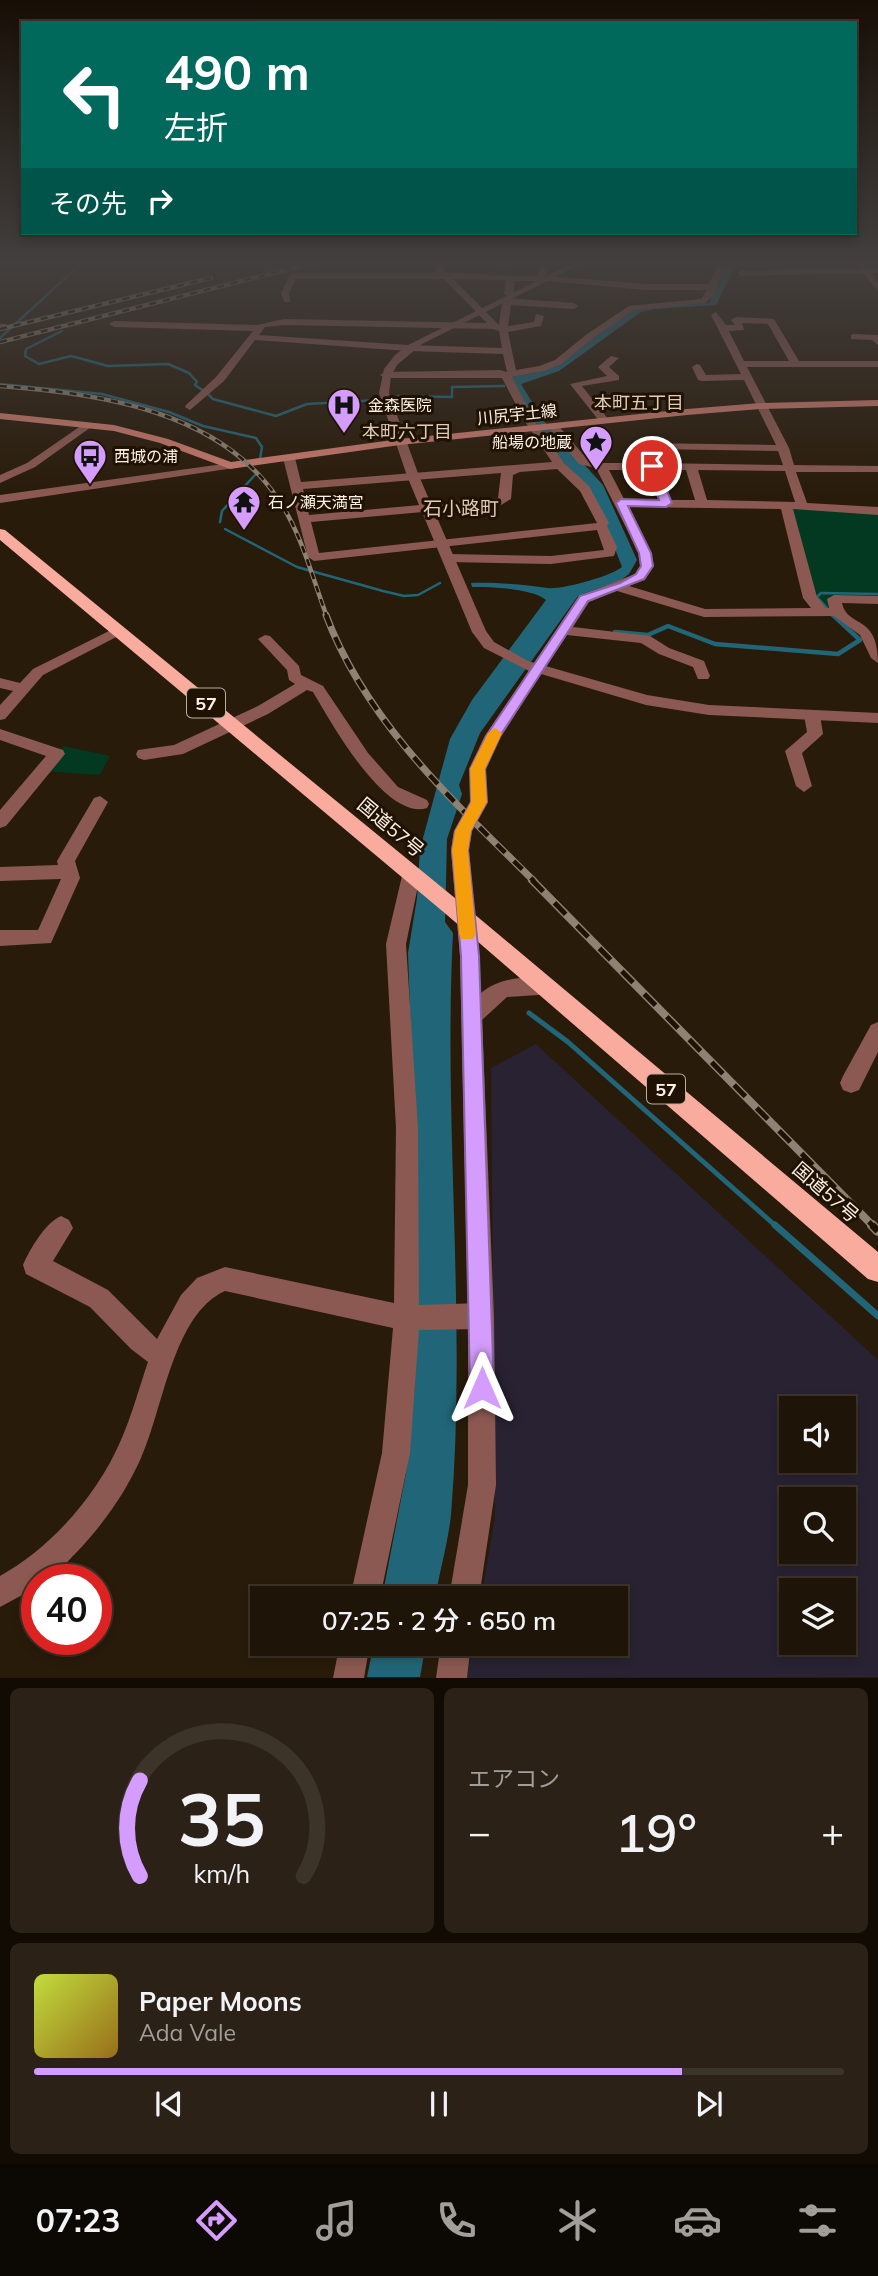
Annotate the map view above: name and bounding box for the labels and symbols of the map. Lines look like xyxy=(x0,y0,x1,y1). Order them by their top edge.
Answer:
hospital icon: 金森医院 xyxy=(325,386,363,435)
district label: 本町五丁目 xyxy=(594,391,684,414)
place label: 金森医院 xyxy=(368,395,432,415)
street label: 川尻宇土線 xyxy=(476,400,558,428)
district label: 本町六丁目 xyxy=(362,420,452,443)
place icon: 船場の地蔵 xyxy=(577,423,615,472)
place label: 船場の地蔵 xyxy=(492,432,572,452)
pin xyxy=(622,436,682,496)
bus stop icon: 西城の浦 xyxy=(71,437,109,486)
place label: 西城の浦 xyxy=(114,446,178,466)
temple icon: 石ノ瀬天満宮 xyxy=(225,483,263,532)
place label: 石ノ瀬天満宮 xyxy=(268,492,364,512)
district label: 石小路町 xyxy=(423,496,499,520)
road number: 57 xyxy=(187,688,225,718)
street label: 国道57号 xyxy=(353,792,429,862)
road number: 57 xyxy=(647,1074,685,1104)
street label: 国道57号 xyxy=(788,1157,864,1227)
position arrow xyxy=(445,1351,519,1425)
speed limit sign: 40 xyxy=(21,1564,112,1655)

